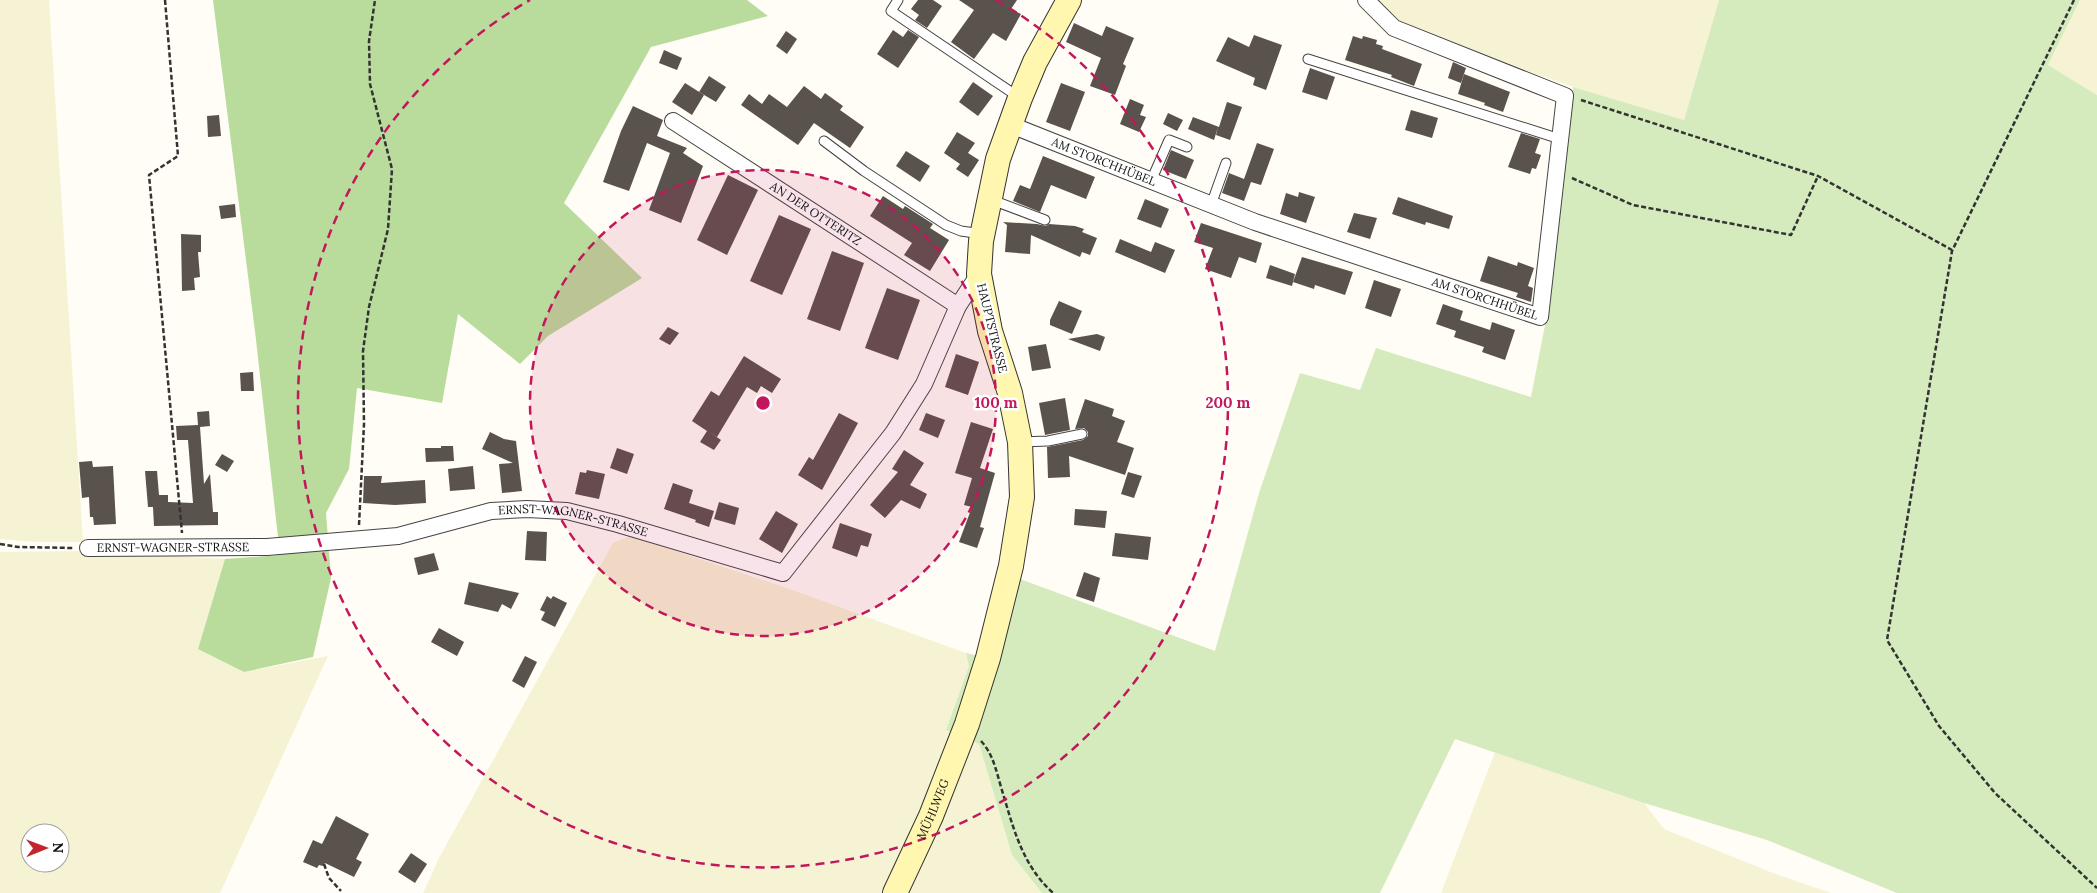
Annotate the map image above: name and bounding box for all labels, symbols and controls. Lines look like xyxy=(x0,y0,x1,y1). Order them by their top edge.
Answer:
street label: AM STORCHHÜBEL xyxy=(1049,134,1159,189)
street label: AN DER OTTERITZ xyxy=(767,178,864,248)
street label: AM STORCHHÜBEL xyxy=(1429,273,1540,323)
street label: HAUPTSTRASSE xyxy=(974,282,1011,374)
text: 100 m xyxy=(975,393,1018,412)
text: 200 m xyxy=(1206,393,1251,412)
centre of rings xyxy=(754,394,772,412)
street label: ERNST-WAGNER-STRASSE xyxy=(498,501,650,539)
street label: ERNST-WAGNER-STRASSE xyxy=(97,539,249,555)
street label: MÜHLWEG xyxy=(913,777,952,842)
north arrow xyxy=(20,823,70,873)
text: N xyxy=(49,842,67,854)

